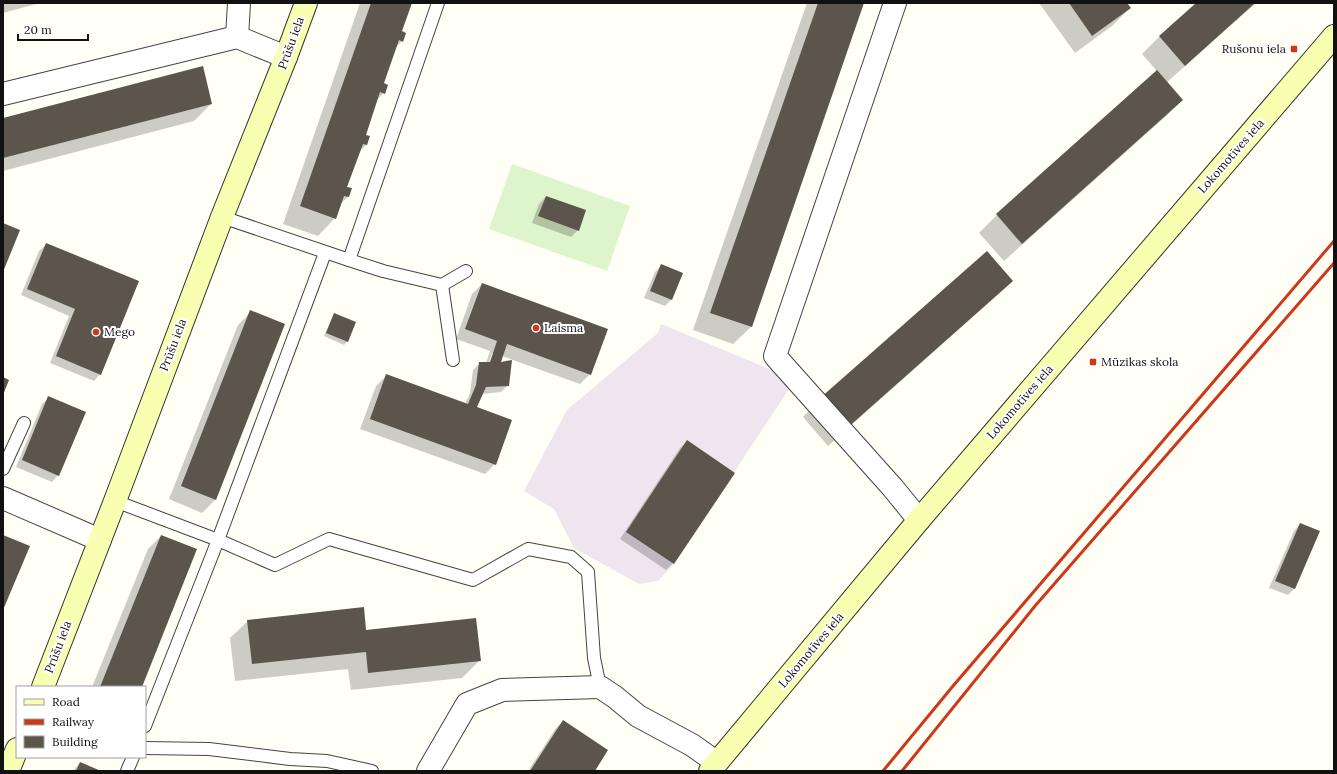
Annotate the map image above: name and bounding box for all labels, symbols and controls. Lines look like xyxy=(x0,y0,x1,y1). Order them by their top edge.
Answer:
street label: Prūšu iela xyxy=(274,14,307,71)
scale bar xyxy=(18,16,88,42)
text: 20 m xyxy=(24,22,52,37)
place label: Rušonu iela xyxy=(1222,41,1286,56)
marker: Rušonu iela xyxy=(1289,44,1299,54)
street label: Lokomotīves iela xyxy=(1194,115,1267,196)
street label: Prūšu iela xyxy=(156,317,189,373)
place label: Laisma xyxy=(544,320,583,335)
marker: Laisma xyxy=(531,323,541,333)
place label: Mego xyxy=(104,324,135,339)
marker: Mego xyxy=(91,327,101,337)
place label: Mūzikas skola xyxy=(1101,354,1178,369)
marker: Mūzikas skola xyxy=(1088,357,1098,367)
street label: Lokomotīves iela xyxy=(983,361,1056,442)
street label: Lokomotīves iela xyxy=(775,609,846,690)
street label: Prūšu iela xyxy=(41,619,74,675)
legend xyxy=(16,686,146,758)
text: Road xyxy=(52,694,80,709)
text: Railway xyxy=(52,714,95,729)
text: Building xyxy=(52,734,98,749)

